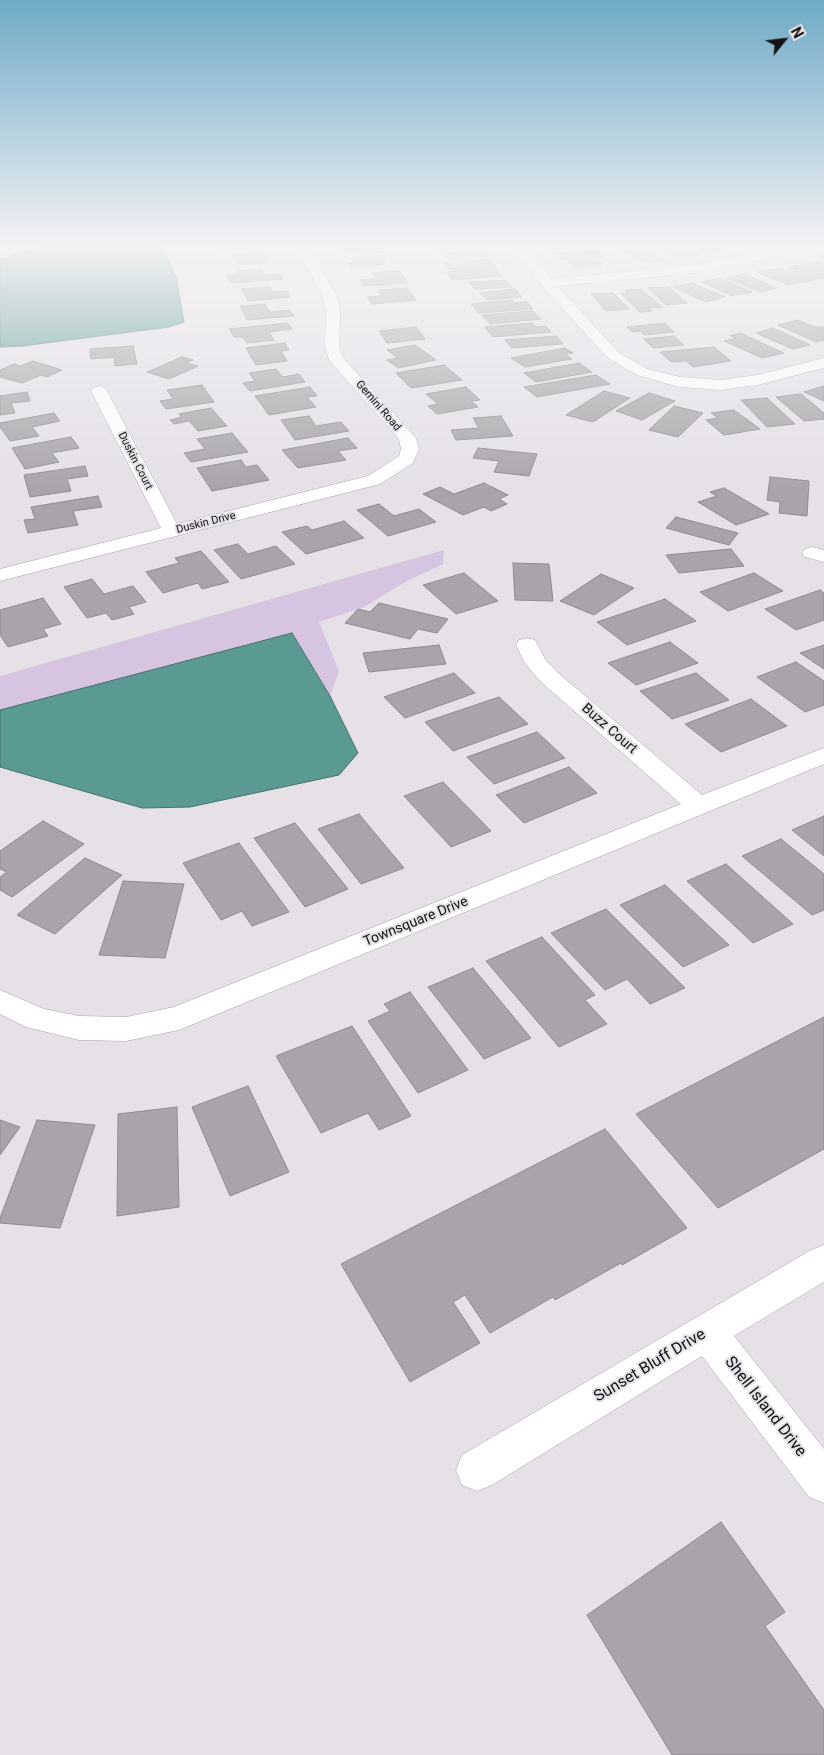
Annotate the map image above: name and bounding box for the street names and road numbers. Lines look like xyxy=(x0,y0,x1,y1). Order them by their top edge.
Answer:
street label: Gemini Road xyxy=(353,378,403,434)
street label: Duskin Court xyxy=(115,430,155,492)
street label: Duskin Drive xyxy=(175,509,237,537)
street label: Buzz Court xyxy=(578,700,640,758)
street label: Townsquare Drive xyxy=(361,893,471,951)
street label: Sunset Bluff Drive xyxy=(591,1325,709,1407)
street label: Shell Island Drive xyxy=(720,1353,810,1461)

